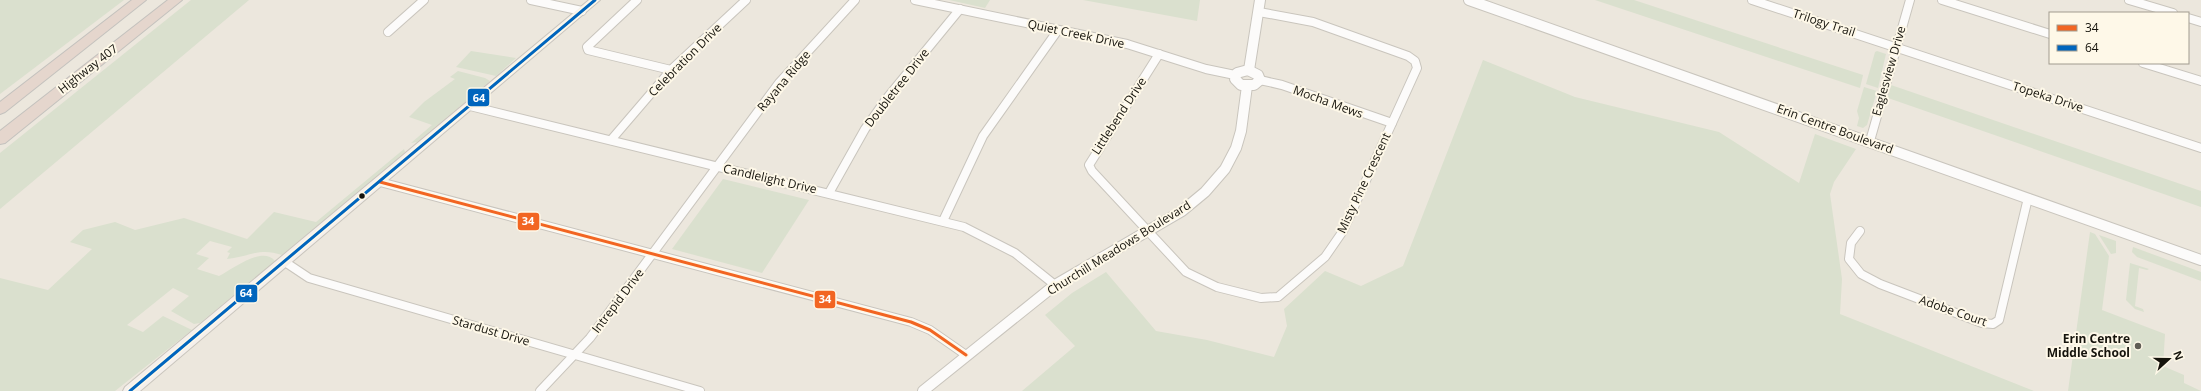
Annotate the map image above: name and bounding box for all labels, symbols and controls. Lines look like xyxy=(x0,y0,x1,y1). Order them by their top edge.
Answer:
street label: Trilogy Trail xyxy=(1791,4,1858,41)
legend xyxy=(2049,12,2189,64)
street label: Quiet Creek Drive xyxy=(1026,15,1126,52)
street label: Celebration Drive xyxy=(644,19,725,100)
text: 34 xyxy=(2085,19,2099,36)
street label: Eaglesview Drive xyxy=(1868,24,1910,118)
text: 64 xyxy=(2085,39,2099,56)
street label: Highway 407 xyxy=(54,40,121,97)
street label: Doubletree Drive xyxy=(860,45,933,131)
street label: Rayana Ridge xyxy=(753,46,814,115)
street label: Littlebend Drive xyxy=(1087,74,1150,158)
street label: Topeka Drive xyxy=(2011,77,2086,116)
street label: Mocha Mews xyxy=(1291,81,1366,122)
line badge: 64 xyxy=(467,88,490,107)
text: 64 xyxy=(473,90,486,105)
street label: Erin Centre Boulevard xyxy=(1775,100,1896,158)
street label: Misty Pine Crescent xyxy=(1333,130,1394,236)
street label: Candlelight Drive xyxy=(722,159,819,198)
unlabelled marker xyxy=(357,191,367,201)
street label: Churchill Meadows Boulevard xyxy=(1044,196,1194,299)
line badge: 34 xyxy=(517,212,540,231)
text: 34 xyxy=(522,213,535,228)
street label: Intrepid Drive xyxy=(588,265,648,336)
line badge: 64 xyxy=(235,284,258,303)
text: 64 xyxy=(240,285,253,300)
line badge: 34 xyxy=(814,290,836,309)
text: 34 xyxy=(819,291,832,306)
street label: Adobe Court xyxy=(1917,291,1989,330)
street label: Stardust Drive xyxy=(451,311,532,350)
place label: Erin Centre Middle School xyxy=(2047,330,2130,361)
north arrow xyxy=(2149,339,2189,379)
marker: Erin Centre Middle School xyxy=(2133,341,2143,351)
text: N xyxy=(2170,348,2187,362)

